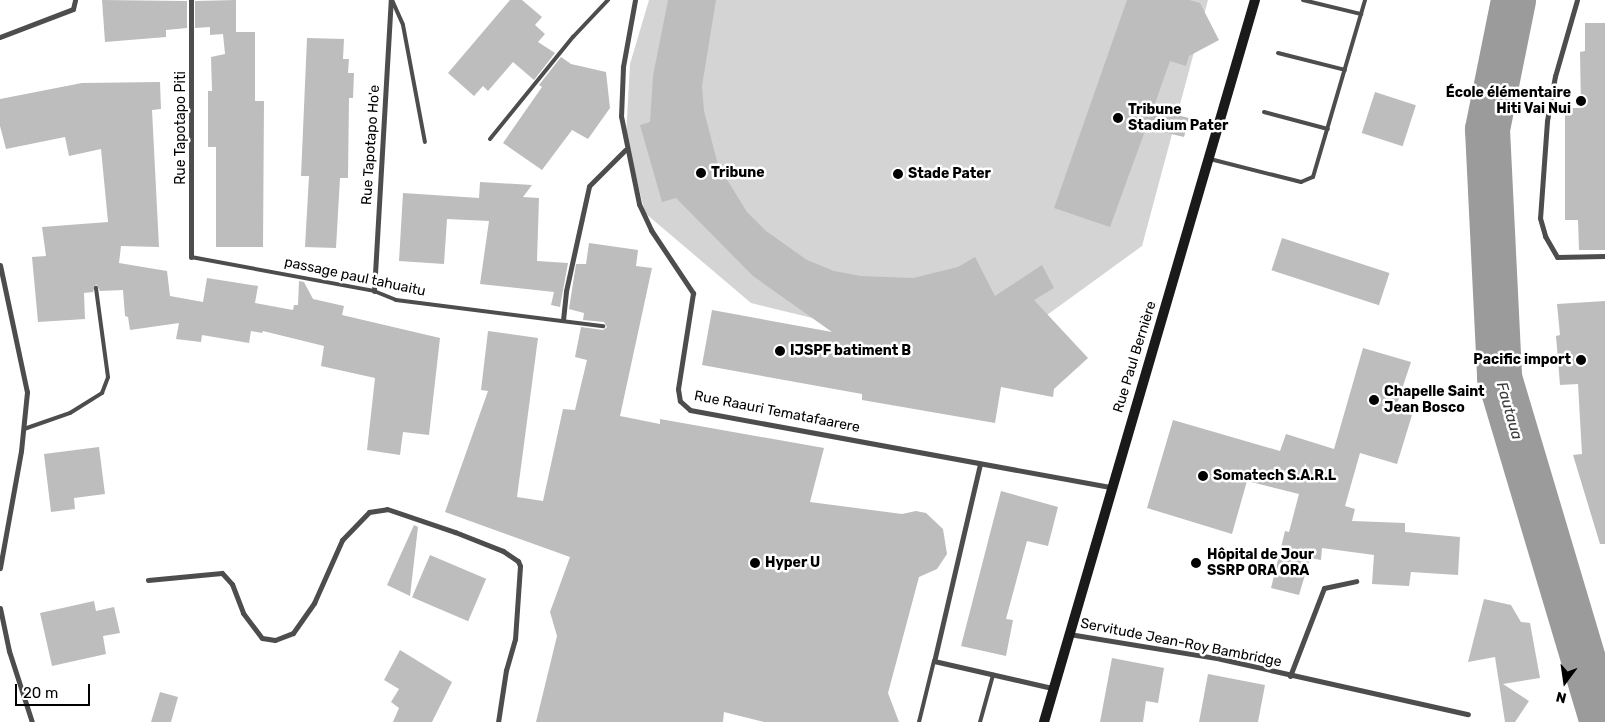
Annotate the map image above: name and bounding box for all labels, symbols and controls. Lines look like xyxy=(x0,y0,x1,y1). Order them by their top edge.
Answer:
street label: Rue Tapotapo Piti xyxy=(173,71,189,185)
street label: Rue Tapotapo Ho'e xyxy=(358,84,384,206)
place label: École élémentaire Hiti Vai Nui xyxy=(1446,85,1571,118)
marker: École élémentaire Hiti Vai Nui xyxy=(1575,95,1587,107)
place label: Tribune Stadium Pater xyxy=(1128,102,1228,134)
marker: Tribune Stadium Pater xyxy=(1112,112,1124,124)
place label: Tribune xyxy=(711,165,765,181)
place label: Stade Pater xyxy=(908,166,991,182)
marker: Tribune xyxy=(695,167,707,179)
marker: Stade Pater xyxy=(892,168,904,180)
street label: passage paul tahuaitu xyxy=(283,254,427,300)
street label: Rue Paul Bernière xyxy=(1110,299,1160,415)
place label: IJSPF batiment B xyxy=(790,343,911,359)
marker: IJSPF batiment B xyxy=(774,345,786,357)
place label: Pacific import xyxy=(1473,352,1571,368)
marker: Pacific import xyxy=(1575,354,1587,366)
water label: Fautaua xyxy=(1492,380,1526,442)
place label: Chapelle Saint Jean Bosco xyxy=(1384,384,1485,417)
street label: Rue Raauri Tematafaarere xyxy=(693,388,861,436)
marker: Chapelle Saint Jean Bosco xyxy=(1368,394,1380,406)
place label: Somatech S.A.R.L xyxy=(1213,468,1336,484)
marker: Somatech S.A.R.L xyxy=(1197,470,1209,482)
place label: Hôpital de Jour SSRP ORA ORA xyxy=(1207,547,1314,580)
place label: Hyper U xyxy=(765,555,820,571)
marker: Hôpital de Jour SSRP ORA ORA xyxy=(1189,556,1203,570)
marker: Hyper U xyxy=(749,557,761,569)
street label: Servitude Jean-Roy Bambridge xyxy=(1079,615,1283,671)
north arrow xyxy=(1540,657,1590,707)
scale bar xyxy=(18,674,92,706)
text: 20 m xyxy=(23,684,58,702)
text: N xyxy=(1554,688,1568,707)

